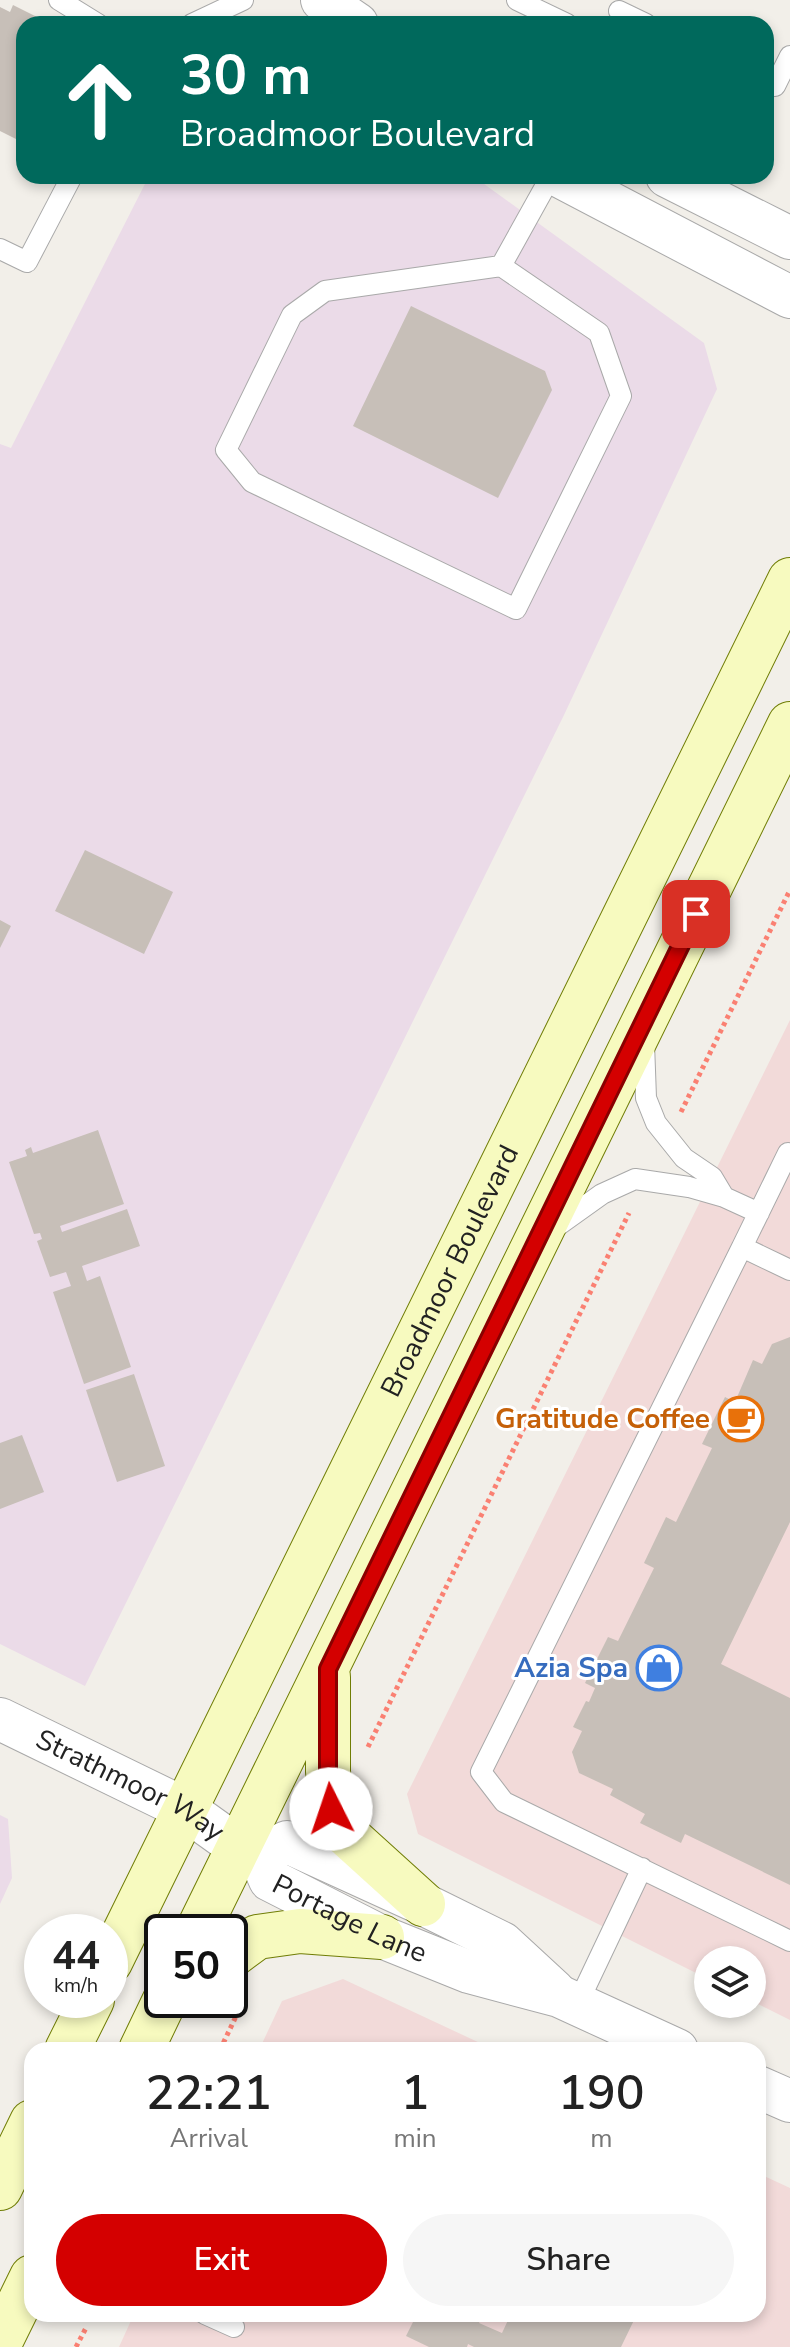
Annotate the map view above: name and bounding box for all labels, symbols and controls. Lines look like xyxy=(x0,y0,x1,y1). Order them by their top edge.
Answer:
text: 30 m xyxy=(180,37,311,114)
icon: ahead xyxy=(48,48,152,152)
text: Broadmoor Boulevard xyxy=(180,110,535,159)
pin xyxy=(662,880,730,948)
icon: arrive xyxy=(674,892,718,936)
street label: Broadmoor Boulevard xyxy=(372,1139,528,1403)
cafe icon: Gratitude Coffee xyxy=(717,1395,765,1443)
place label: Gratitude Coffee xyxy=(495,1400,710,1438)
shop icon: Azia Spa xyxy=(635,1644,683,1692)
place label: Azia Spa xyxy=(514,1649,628,1687)
street label: Strathmoor Way xyxy=(29,1720,233,1851)
position arrow xyxy=(289,1767,373,1851)
street label: Portage Lane xyxy=(266,1865,432,1972)
speed limit sign: 50 xyxy=(144,1914,248,2018)
text: 44 xyxy=(52,1929,100,1983)
map controls xyxy=(694,1946,766,2018)
button: layers xyxy=(694,1946,766,2018)
text: km/h xyxy=(54,1972,98,1999)
text: 22:21 xyxy=(145,2060,272,2126)
text: 1 xyxy=(401,2060,429,2126)
text: 190 xyxy=(558,2060,645,2126)
text: Arrival xyxy=(170,2121,248,2156)
text: min xyxy=(394,2121,437,2156)
text: m xyxy=(590,2121,612,2156)
button: Exit xyxy=(56,2214,387,2306)
button: Share xyxy=(403,2214,734,2306)

